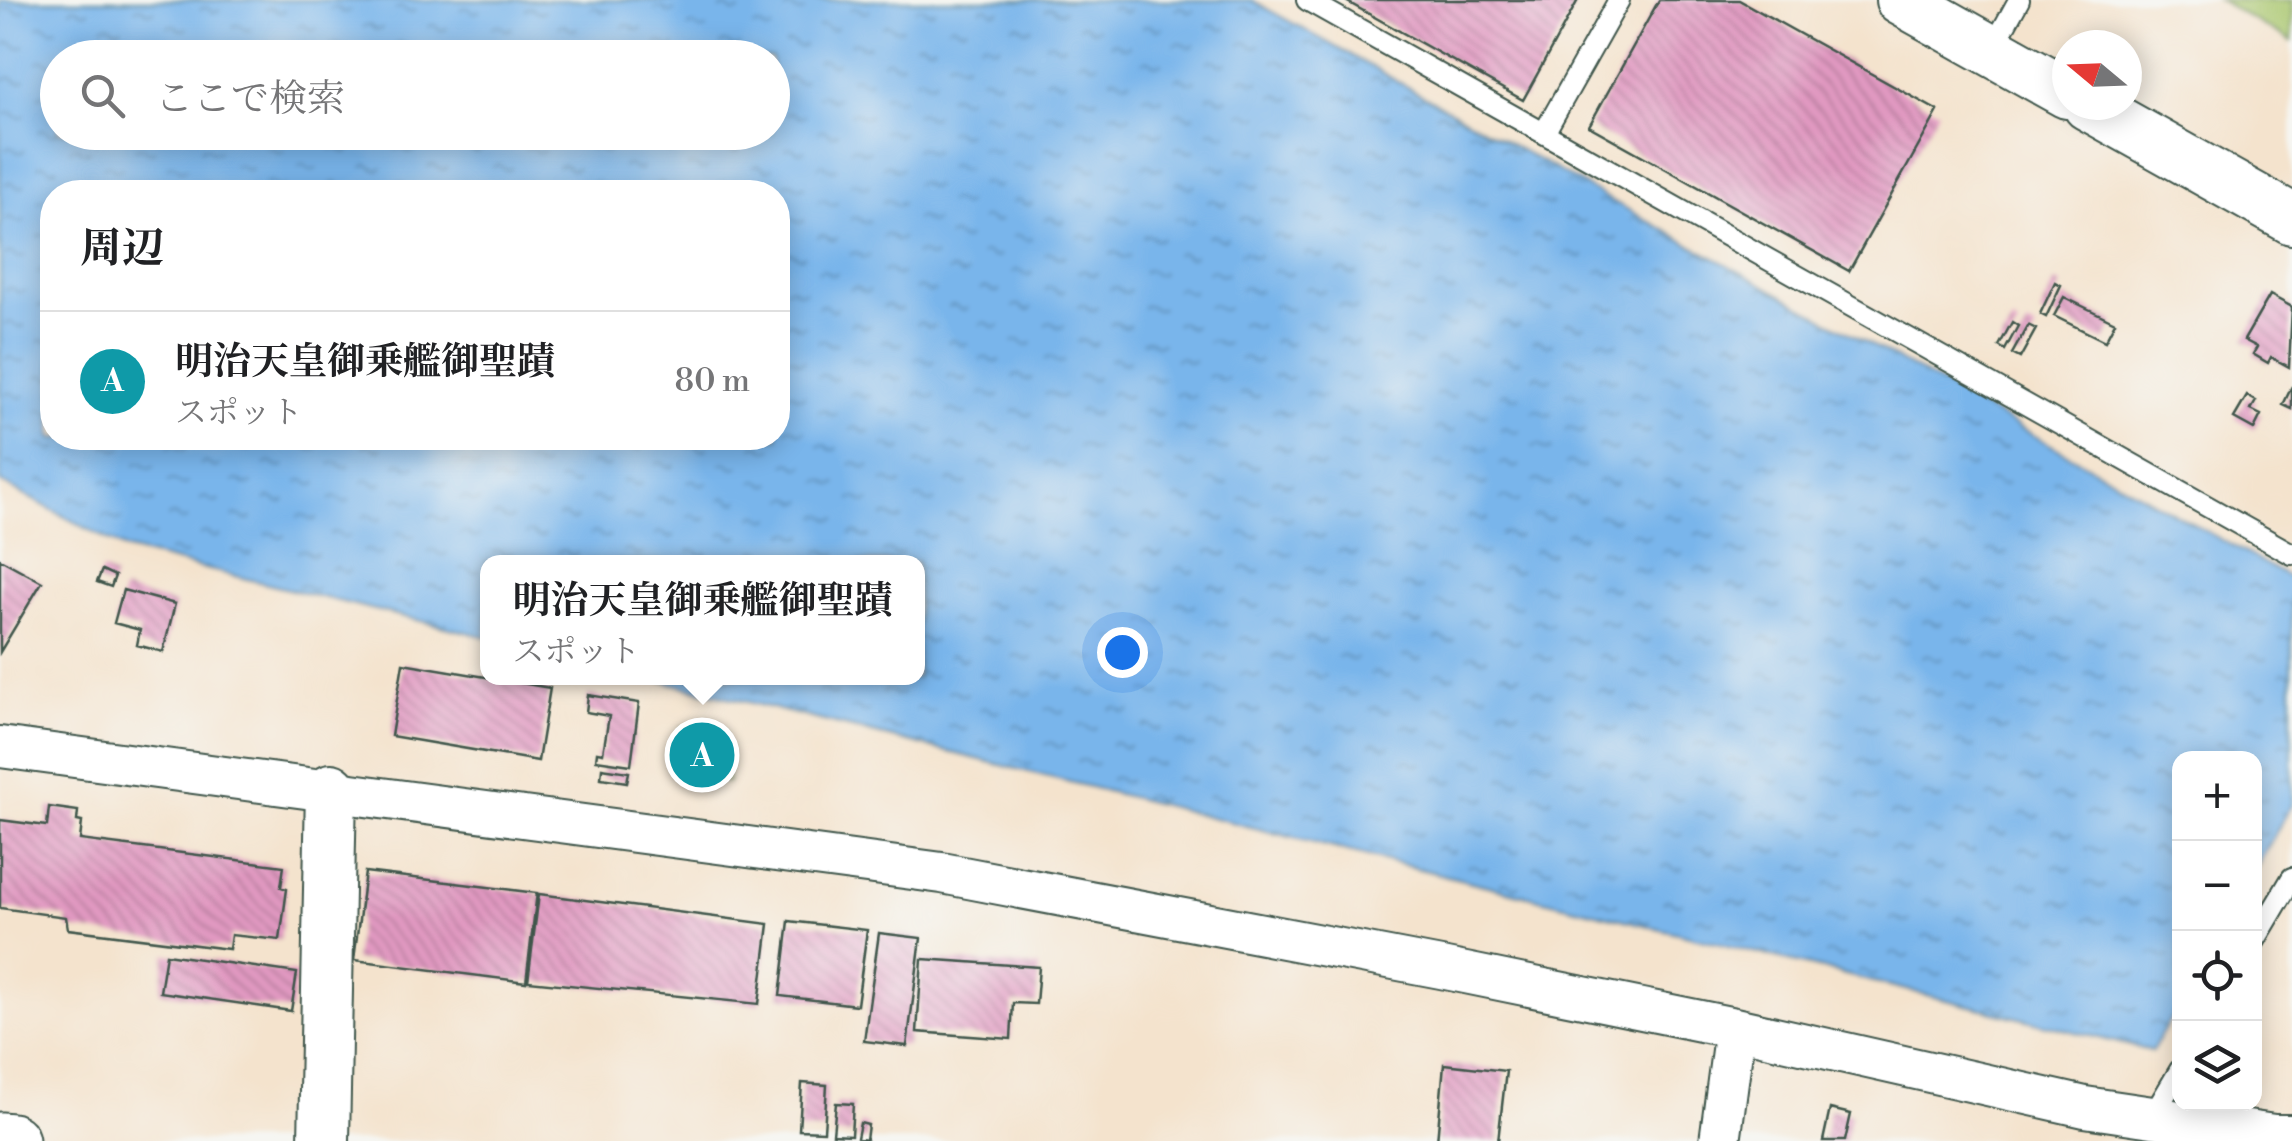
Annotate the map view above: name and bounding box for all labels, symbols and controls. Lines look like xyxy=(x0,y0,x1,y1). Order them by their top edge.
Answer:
north arrow xyxy=(2052,30,2142,120)
search box xyxy=(40,40,790,150)
icon: search xyxy=(75,68,130,123)
text: ここで検索 xyxy=(155,76,345,123)
text: 周辺 xyxy=(80,223,164,276)
text: 明治天皇御乗艦御聖蹟 xyxy=(175,339,555,386)
text: A xyxy=(101,361,124,401)
text: 80 m xyxy=(675,361,750,401)
text: スポット xyxy=(175,393,303,433)
popup xyxy=(480,555,925,685)
text: 明治天皇御乗艦御聖蹟 xyxy=(512,578,893,625)
your location xyxy=(1097,627,1148,678)
text: スポット xyxy=(512,632,641,672)
pin: A xyxy=(670,718,734,792)
map controls xyxy=(2172,751,2262,1111)
button: + xyxy=(2172,751,2262,841)
button: − xyxy=(2172,841,2262,931)
button: locate xyxy=(2172,931,2262,1021)
button: layers xyxy=(2172,1021,2262,1111)

